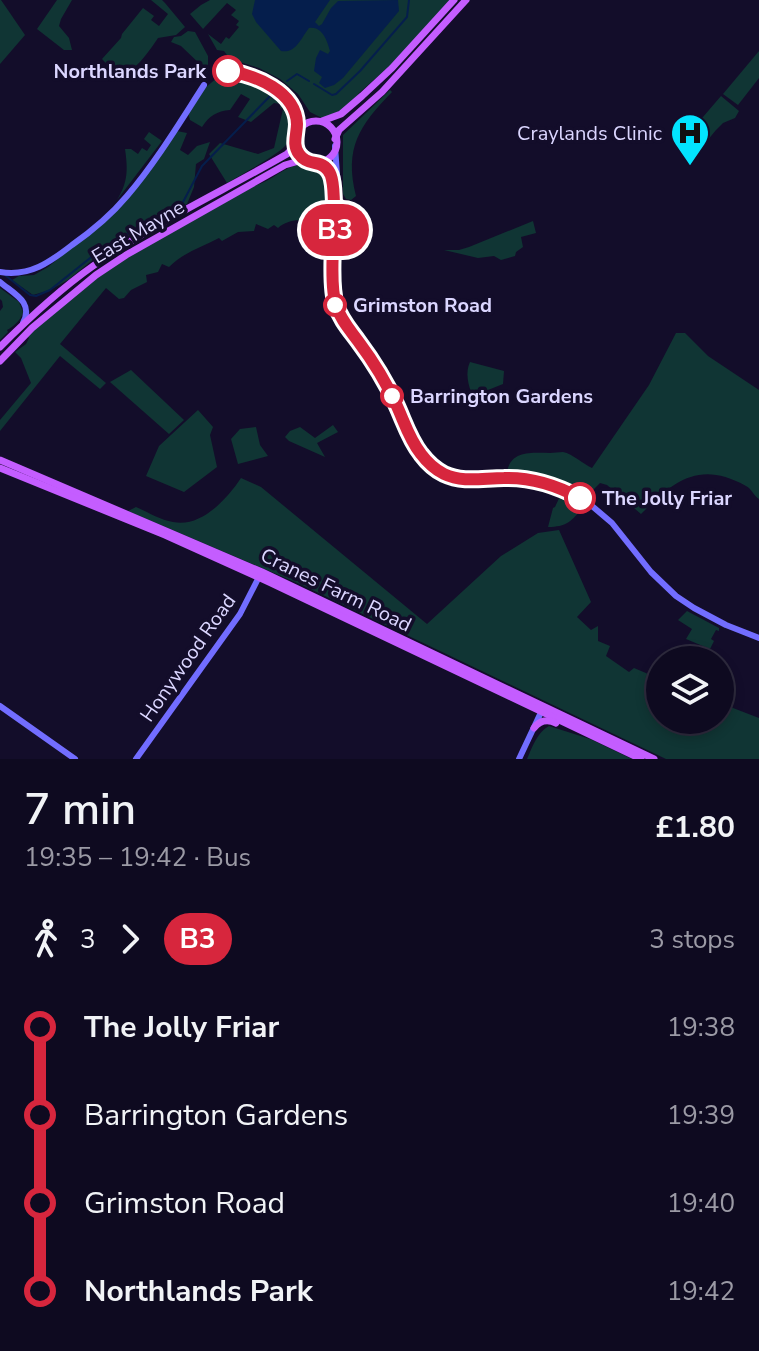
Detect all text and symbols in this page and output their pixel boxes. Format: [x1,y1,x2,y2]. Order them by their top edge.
marker: Northlands Park [213,56,243,86]
place label: Northlands Park [53,58,207,85]
hospital icon: Craylands Clinic [669,112,711,167]
place label: Craylands Clinic [517,120,662,147]
street label: East Mayne [87,194,189,270]
line badge: B3 [299,204,371,256]
text: B3 [317,211,353,249]
place label: Grimston Road [353,292,492,319]
marker: Grimston Road [324,294,346,316]
place label: Barrington Gardens [410,383,593,410]
marker: Barrington Gardens [381,385,403,407]
marker: The Jolly Friar [565,483,595,513]
place label: The Jolly Friar [602,485,732,512]
street label: Cranes Farm Road [256,542,416,638]
street label: Honywood Road [134,589,242,727]
map controls [646,646,734,734]
button: layers [646,646,734,734]
text: 7 min [24,780,136,840]
text: £1.80 [656,807,735,848]
text: 19:35 – 19:42 · Bus [24,840,251,875]
icon: walk [24,917,68,961]
icon: forward [108,917,152,961]
text: B3 [180,920,216,958]
text: 3 [80,922,96,957]
text: 3 stops [649,922,735,957]
text: The Jolly Friar [84,1007,279,1048]
text: 19:38 [667,1010,735,1045]
text: Barrington Gardens [84,1095,348,1136]
text: 19:39 [667,1098,735,1133]
text: Grimston Road [84,1183,285,1224]
text: 19:40 [667,1186,735,1221]
text: Northlands Park [84,1271,313,1312]
text: 19:42 [667,1274,735,1309]

